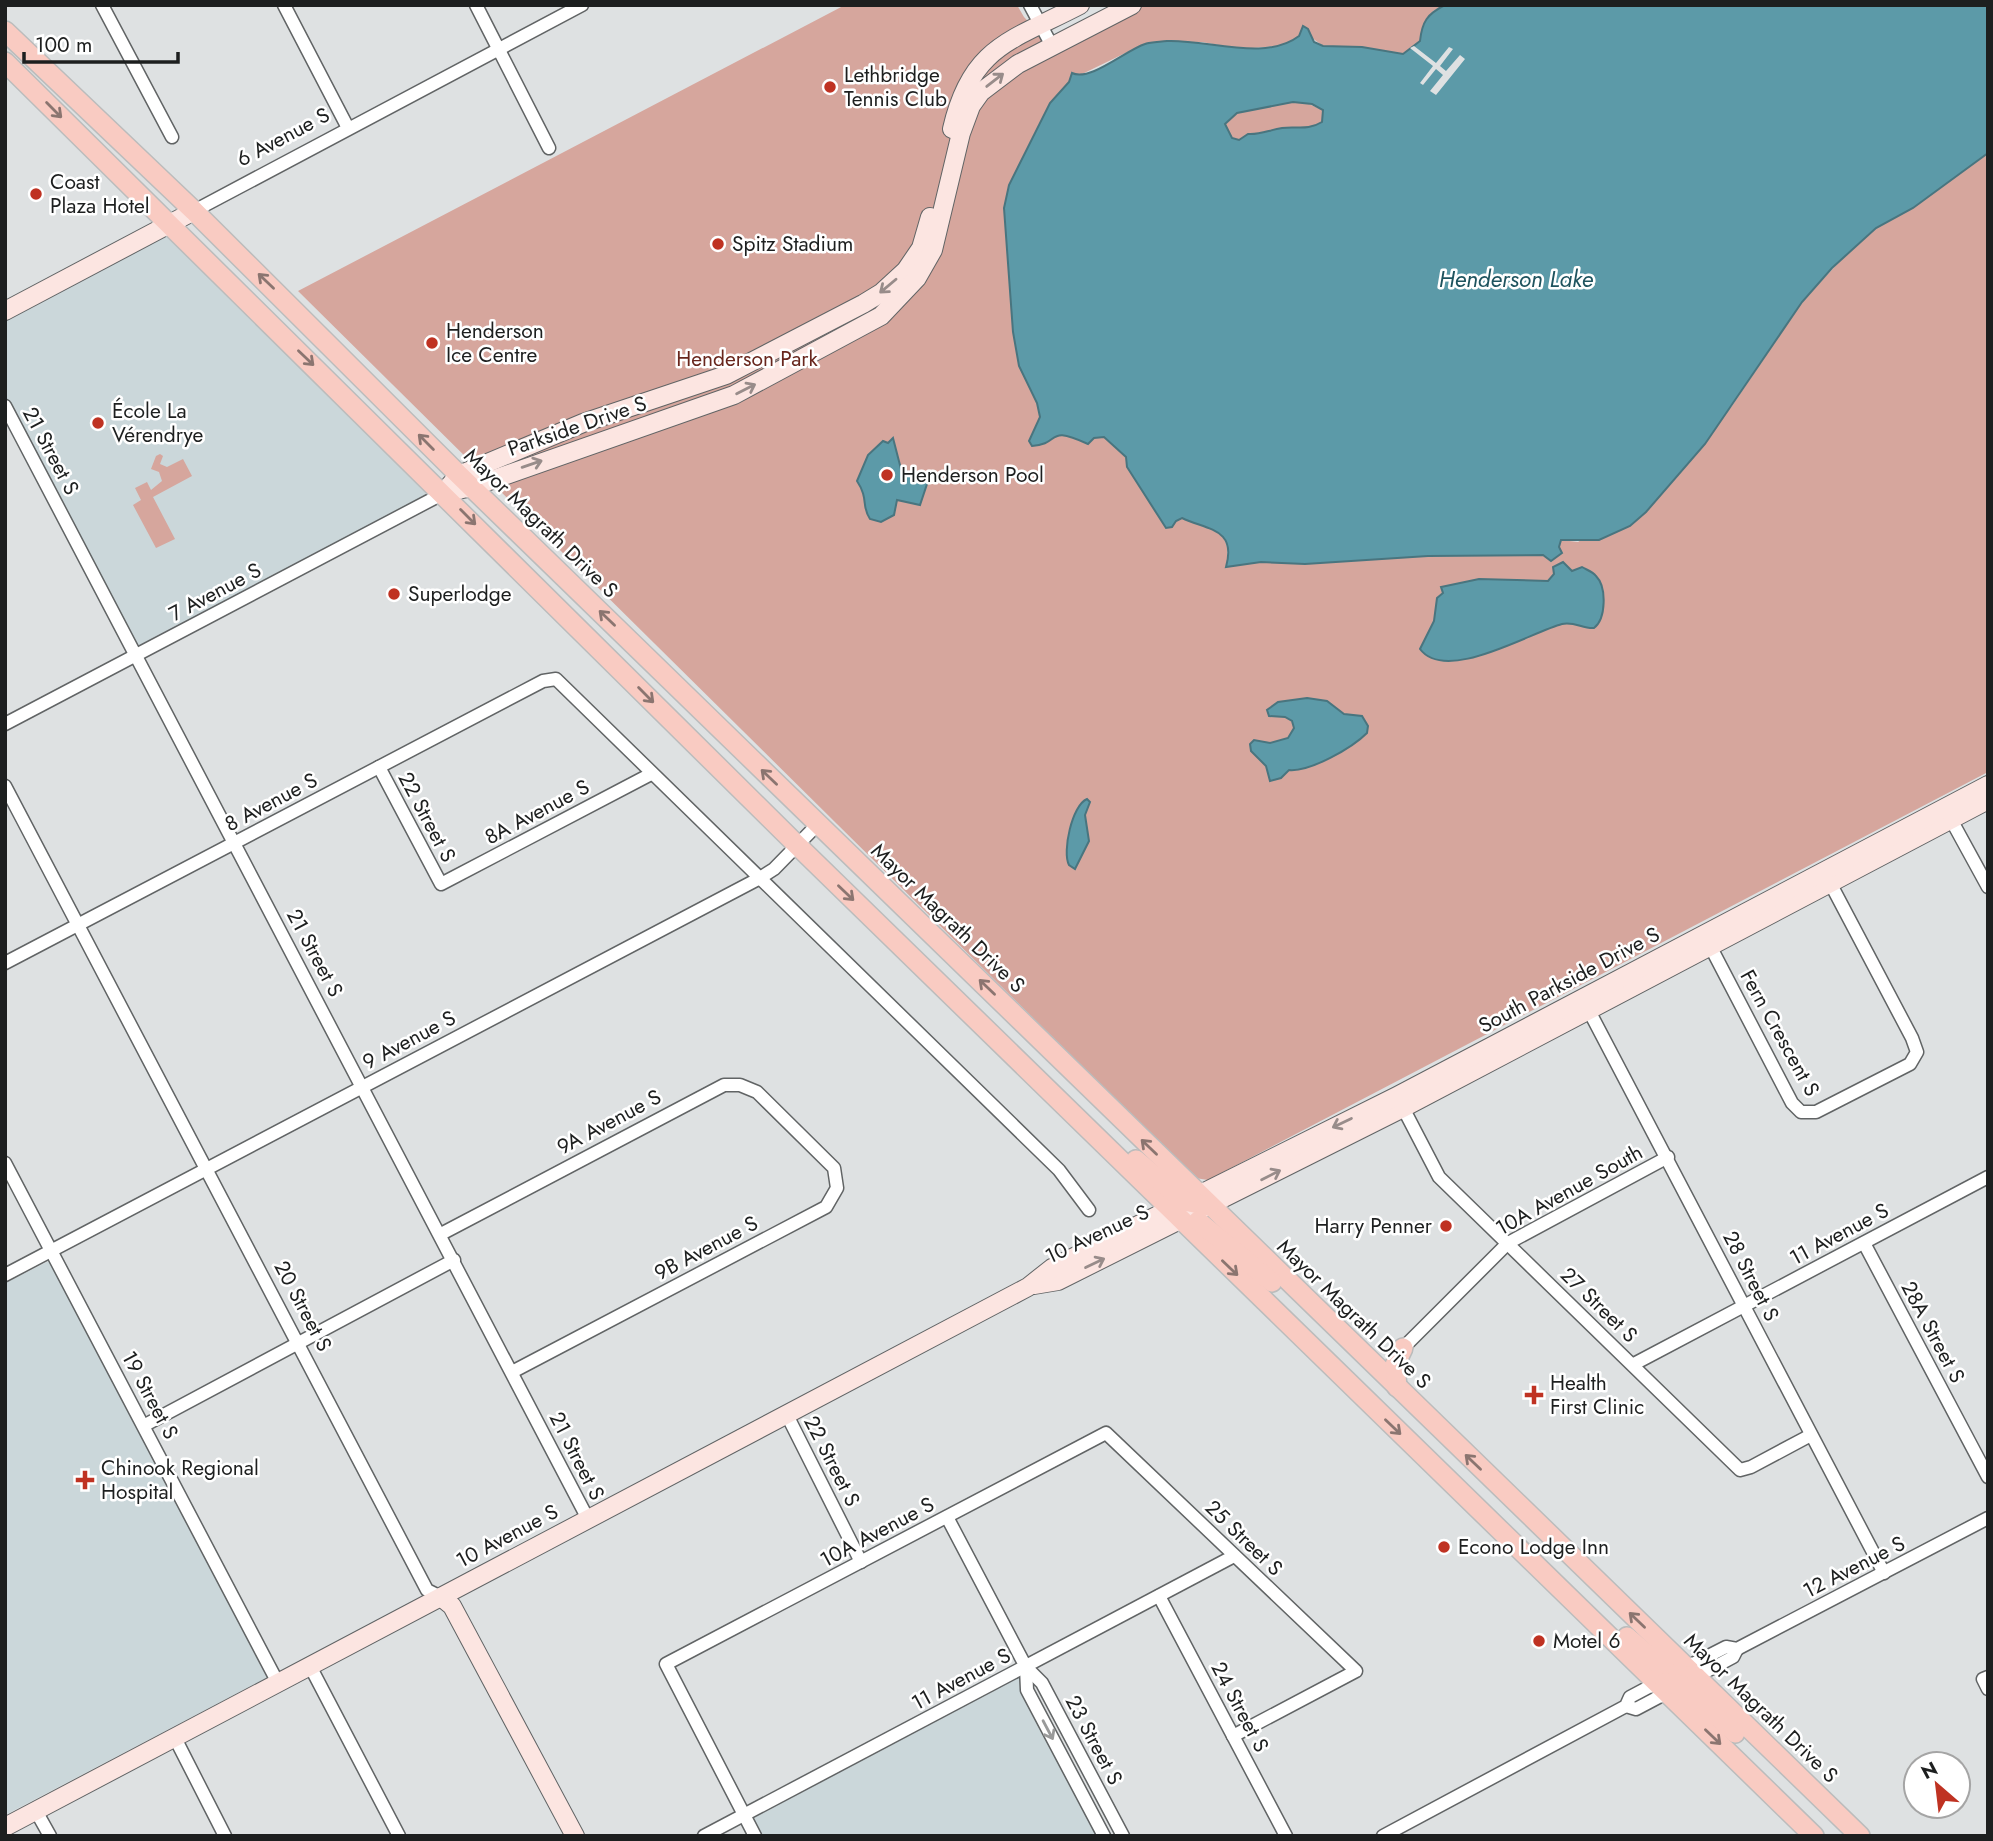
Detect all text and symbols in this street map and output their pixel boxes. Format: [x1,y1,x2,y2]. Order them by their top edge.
scale bar [24,21,178,65]
text: 100 m [35,30,92,60]
place label: Lethbridge Tennis Club [844,60,947,114]
one-way arrow [986,72,1004,87]
marker: Lethbridge Tennis Club [822,79,838,95]
street label: 6 Avenue S [231,100,335,174]
one-way arrow [45,101,62,118]
place label: Coast Plaza Hotel [50,167,150,221]
marker: Coast Plaza Hotel [28,186,44,202]
place label: Spitz Stadium [732,229,853,259]
marker: Spitz Stadium [710,236,726,252]
water label: Henderson Lake [1439,262,1594,296]
one-way arrow [257,272,274,289]
one-way arrow [879,278,897,294]
place label: Henderson Ice Centre [446,316,544,370]
marker: Henderson Ice Centre [424,335,440,351]
park label: Henderson Park [676,344,819,374]
one-way arrow [297,349,314,366]
one-way arrow [735,381,756,395]
street label: Parkside Drive S [504,388,650,464]
place label: École La Vérendrye [112,396,203,450]
street label: 21 Street S [15,402,87,500]
marker: École La Vérendrye [90,415,106,431]
one-way arrow [418,434,435,451]
street label: Mayor Magrath Drive S [457,441,625,605]
one-way arrow [520,457,542,469]
place label: Henderson Pool [901,460,1044,490]
marker: Henderson Pool [879,467,895,483]
one-way arrow [459,509,476,526]
street label: 7 Avenue S [164,555,266,629]
place label: Superlodge [408,579,512,609]
marker: Superlodge [386,586,402,602]
one-way arrow [598,609,615,626]
one-way arrow [638,686,655,703]
street label: 8 Avenue S [219,765,323,839]
street label: 22 Street S [391,767,463,867]
one-way arrow [761,768,778,785]
street label: 8A Avenue S [479,772,595,852]
street label: Mayor Magrath Drive S [864,836,1032,1000]
one-way arrow [837,884,854,901]
street label: 21 Street S [279,904,351,1002]
street label: South Parkside Drive S [1473,920,1665,1040]
street label: Fern Crescent S [1733,964,1827,1102]
one-way arrow [978,979,995,996]
street label: 9 Avenue S [357,1003,461,1077]
street label: 9A Avenue S [552,1082,666,1162]
one-way arrow [1332,1117,1352,1131]
street label: 10A Avenue South [1490,1137,1648,1243]
one-way arrow [1141,1138,1158,1155]
one-way arrow [1260,1168,1281,1182]
street label: 11 Avenue S [1784,1195,1894,1273]
street label: 10 Avenue S [1040,1197,1154,1271]
street label: 9B Avenue S [649,1208,763,1288]
place label: Harry Penner [1315,1211,1433,1241]
marker: Harry Penner [1438,1218,1454,1234]
street label: 28 Street S [1715,1226,1787,1326]
street label: Mayor Magrath Drive S [1270,1232,1438,1396]
street label: 20 Street S [267,1255,339,1357]
one-way arrow [1084,1255,1105,1269]
one-way arrow [1221,1260,1238,1277]
street label: 27 Street S [1554,1260,1644,1350]
street label: 28A Street S [1894,1276,1972,1388]
street label: 19 Street S [114,1346,186,1444]
place label: Health First Clinic [1550,1368,1644,1422]
marker: Health First Clinic [1524,1385,1544,1405]
street label: 21 Street S [542,1407,612,1505]
street label: 22 Street S [796,1410,868,1512]
one-way arrow [1385,1418,1402,1435]
place label: Chinook Regional Hospital [101,1453,259,1507]
one-way arrow [1465,1453,1482,1470]
marker: Chinook Regional Hospital [75,1470,95,1490]
street label: 10A Avenue S [815,1489,939,1575]
street label: 25 Street S [1198,1493,1290,1583]
street label: 10 Avenue S [451,1497,563,1575]
street label: 12 Avenue S [1798,1528,1910,1606]
place label: Econo Lodge Inn [1458,1532,1609,1562]
marker: Econo Lodge Inn [1436,1539,1452,1555]
one-way arrow [1629,1611,1646,1628]
place label: Motel 6 [1553,1626,1621,1656]
street label: Mayor Magrath Drive S [1677,1626,1845,1790]
marker: Motel 6 [1531,1633,1547,1649]
street label: 11 Avenue S [906,1640,1016,1718]
street label: 24 Street S [1204,1657,1276,1757]
street label: 23 Street S [1058,1690,1130,1790]
one-way arrow [1041,1719,1055,1739]
one-way arrow [1705,1729,1722,1746]
north arrow [1902,1750,1972,1820]
text: N [1916,1755,1942,1786]

